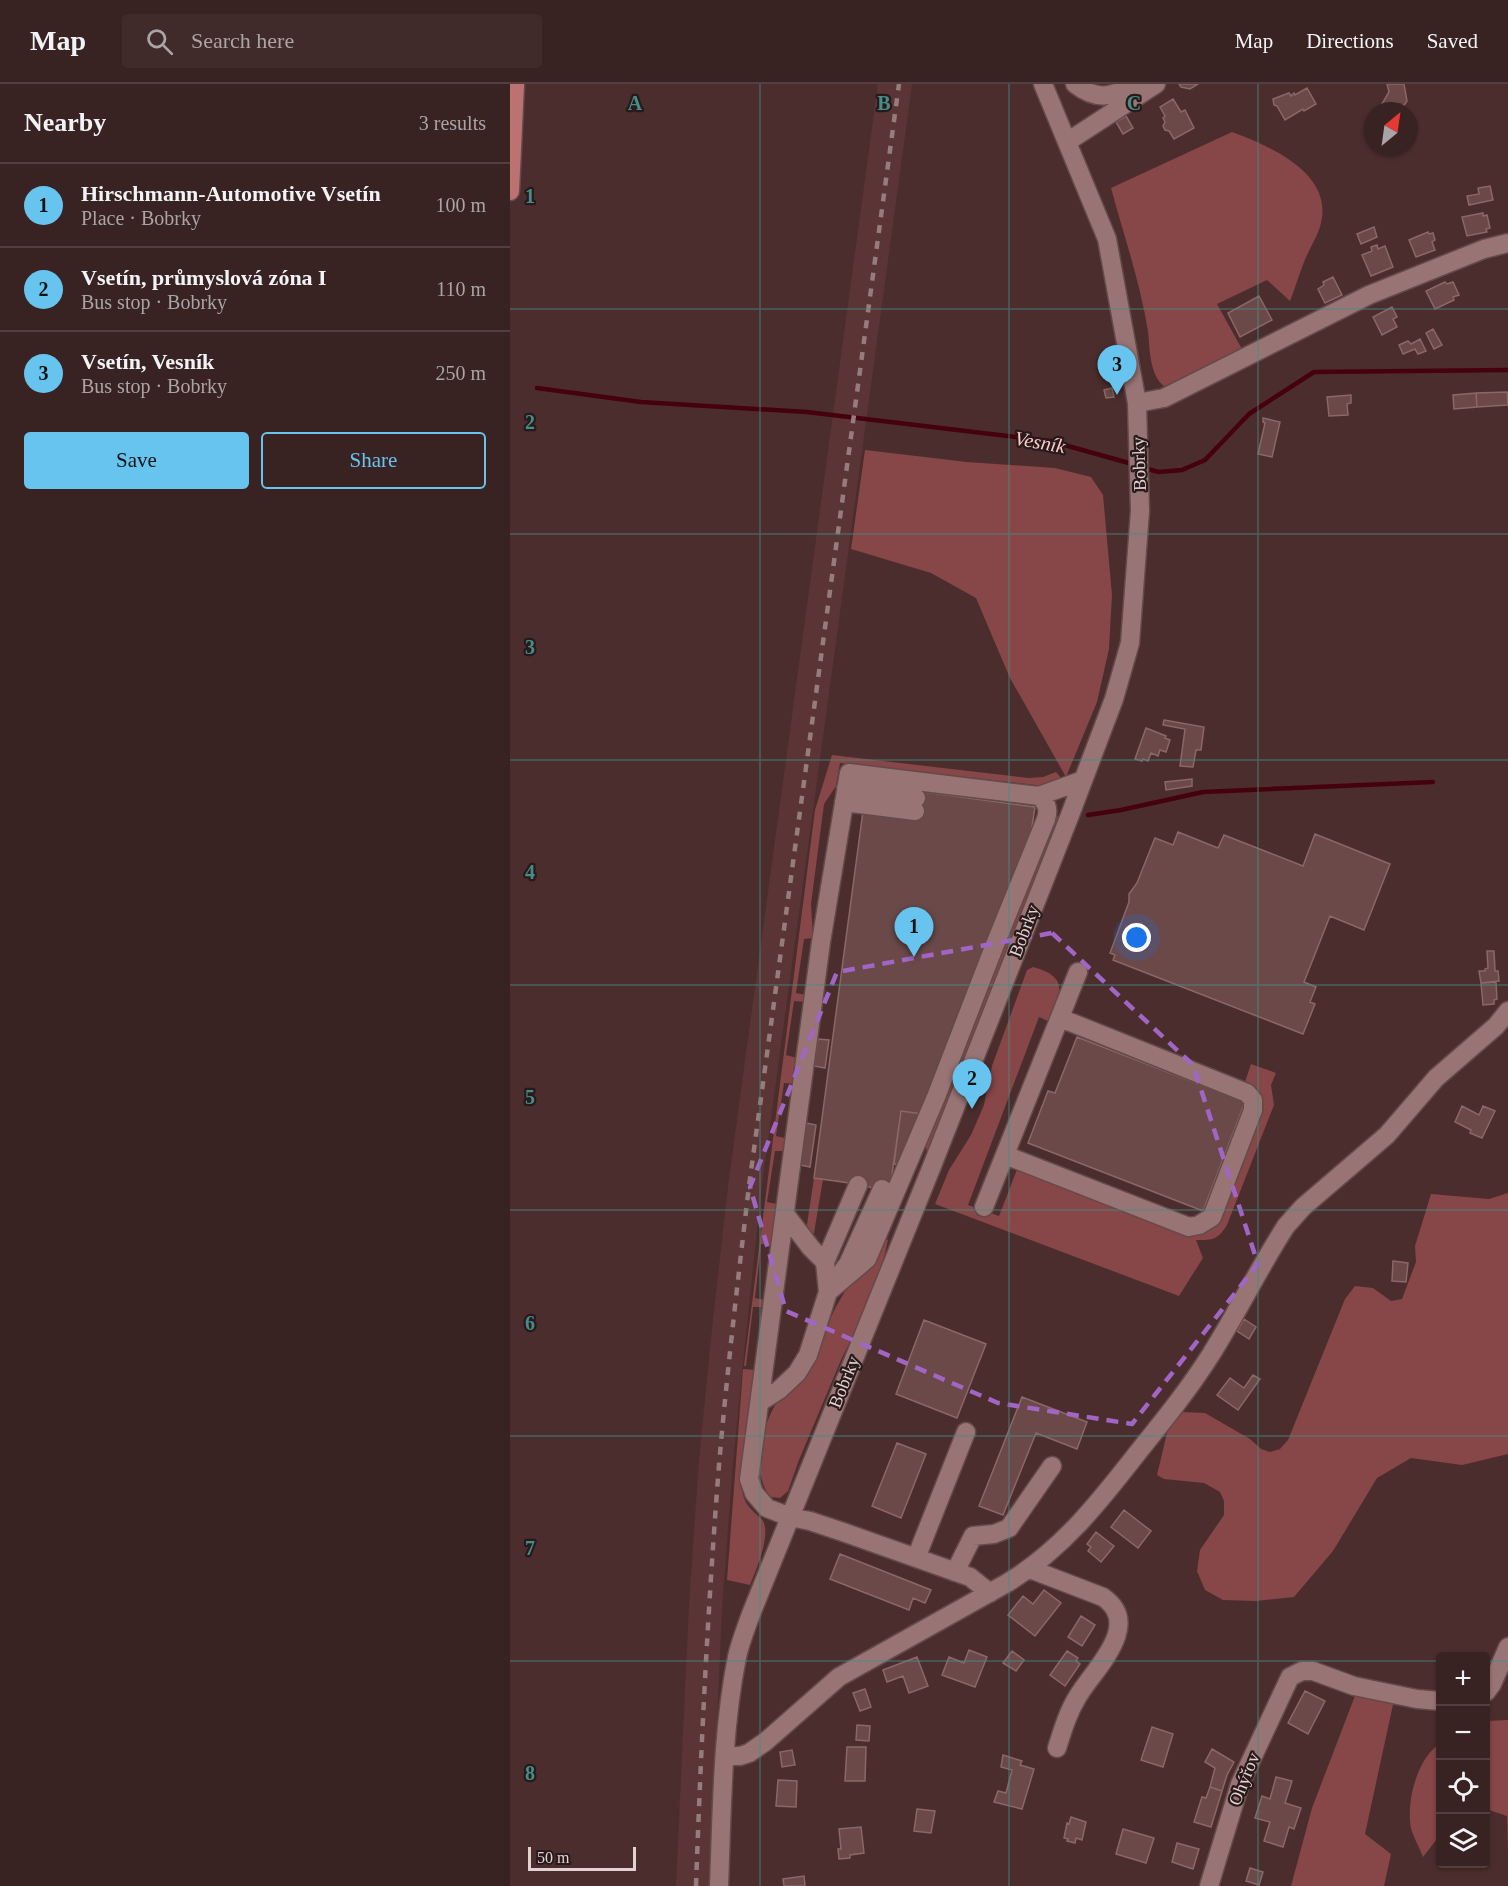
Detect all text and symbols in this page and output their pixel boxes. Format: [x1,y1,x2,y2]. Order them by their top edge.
search box [122,14,542,68]
text: Map [30,25,86,56]
icon: search [143,25,176,58]
text: Search here [191,28,294,53]
text: Map [1235,29,1273,53]
text: Directions [1306,29,1394,53]
text: Saved [1427,29,1478,53]
text: A [628,92,643,114]
text: B [877,92,891,114]
text: C [1127,92,1141,114]
north arrow [1364,102,1418,156]
text: Nearby [24,108,106,137]
text: 3 results [419,112,486,134]
text: Hirschmann-Automotive Vsetín [81,181,381,206]
text: 1 [525,185,535,207]
text: 1 [39,194,49,216]
text: 100 m [435,194,486,216]
text: Place · Bobrky [81,207,201,229]
text: Vsetín, průmyslová zóna I [81,265,327,290]
text: 2 [39,278,49,300]
text: 110 m [436,278,486,300]
text: Bus stop · Bobrky [81,291,227,313]
pin: 3 [1098,346,1136,395]
text: Vsetín, Vesník [81,349,214,374]
text: 3 [39,362,49,384]
text: 250 m [435,362,486,384]
text: Bus stop · Bobrky [81,375,227,397]
text: 2 [525,411,535,433]
water label: Vesník [1013,427,1068,457]
button: Save [24,432,249,489]
button: Share [261,432,486,489]
street label: Bobrky [1128,437,1150,491]
text: 3 [525,636,535,658]
text: 4 [525,861,535,883]
street label: Bobrky [1005,902,1043,960]
pin: 1 [894,908,934,957]
your location [1122,923,1151,952]
pin: 2 [952,1060,992,1109]
text: 5 [525,1086,535,1108]
text: 6 [525,1312,535,1334]
street label: Bobrky [825,1353,863,1411]
text: 7 [525,1537,535,1559]
map controls [1436,1652,1490,1868]
button: + [1436,1652,1490,1706]
button: − [1436,1706,1490,1760]
street label: Ohýřov [1224,1750,1264,1808]
button: locate [1436,1760,1490,1814]
text: 8 [525,1762,535,1784]
button: layers [1436,1814,1490,1868]
scale bar [528,1844,636,1872]
text: 50 m [537,1849,569,1866]

